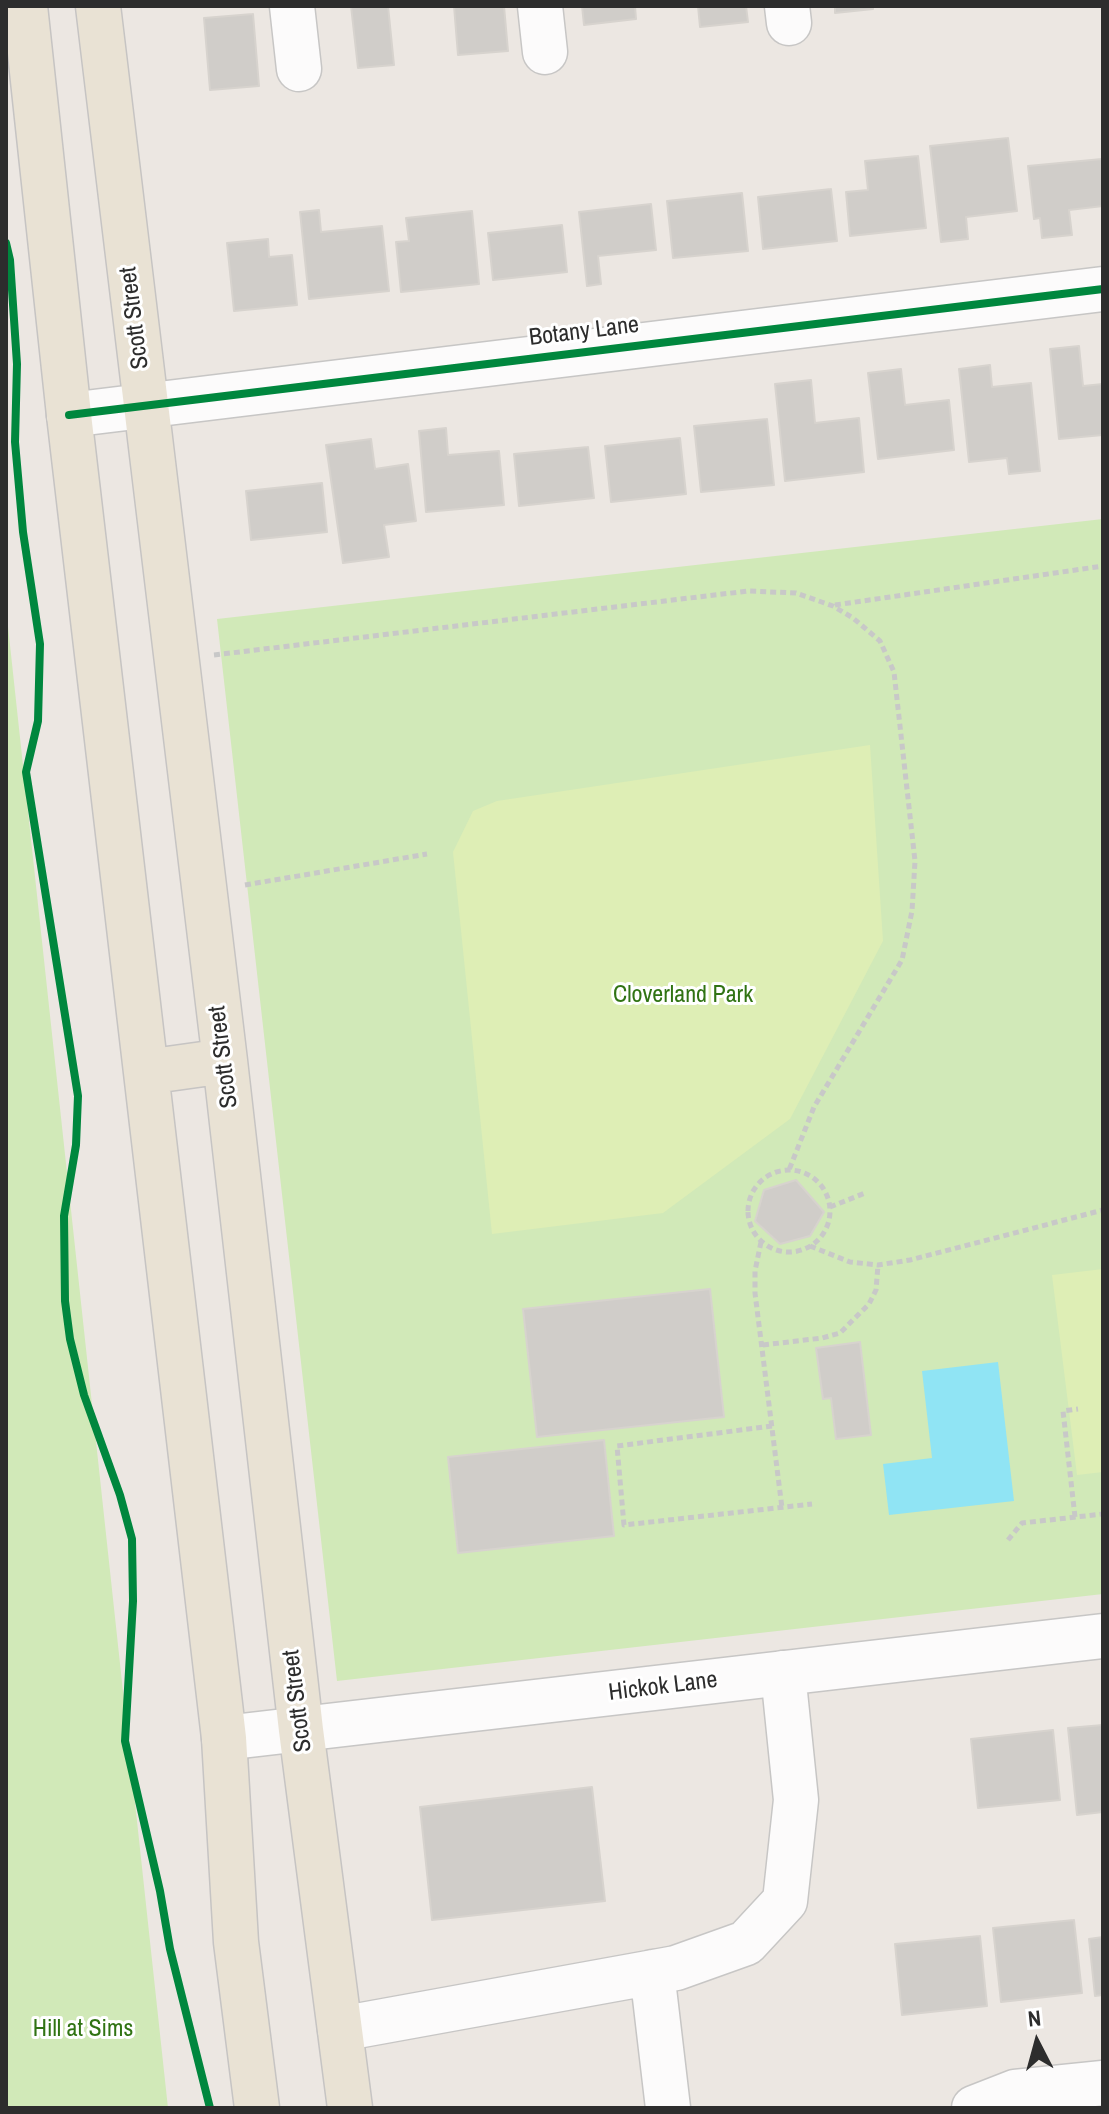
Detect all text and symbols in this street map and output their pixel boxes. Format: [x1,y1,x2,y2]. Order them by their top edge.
street label: Scott Street [114,265,156,371]
street label: Botany Lane [527,311,641,353]
park label: Cloverland Park [613,982,753,1010]
street label: Scott Street [203,1004,245,1110]
street label: Scott Street [277,1648,319,1754]
street label: Hickok Lane [607,1666,719,1708]
north arrow [997,2002,1077,2082]
text: N [1026,2003,1043,2034]
park label: Hill at Sims [33,2016,133,2044]

